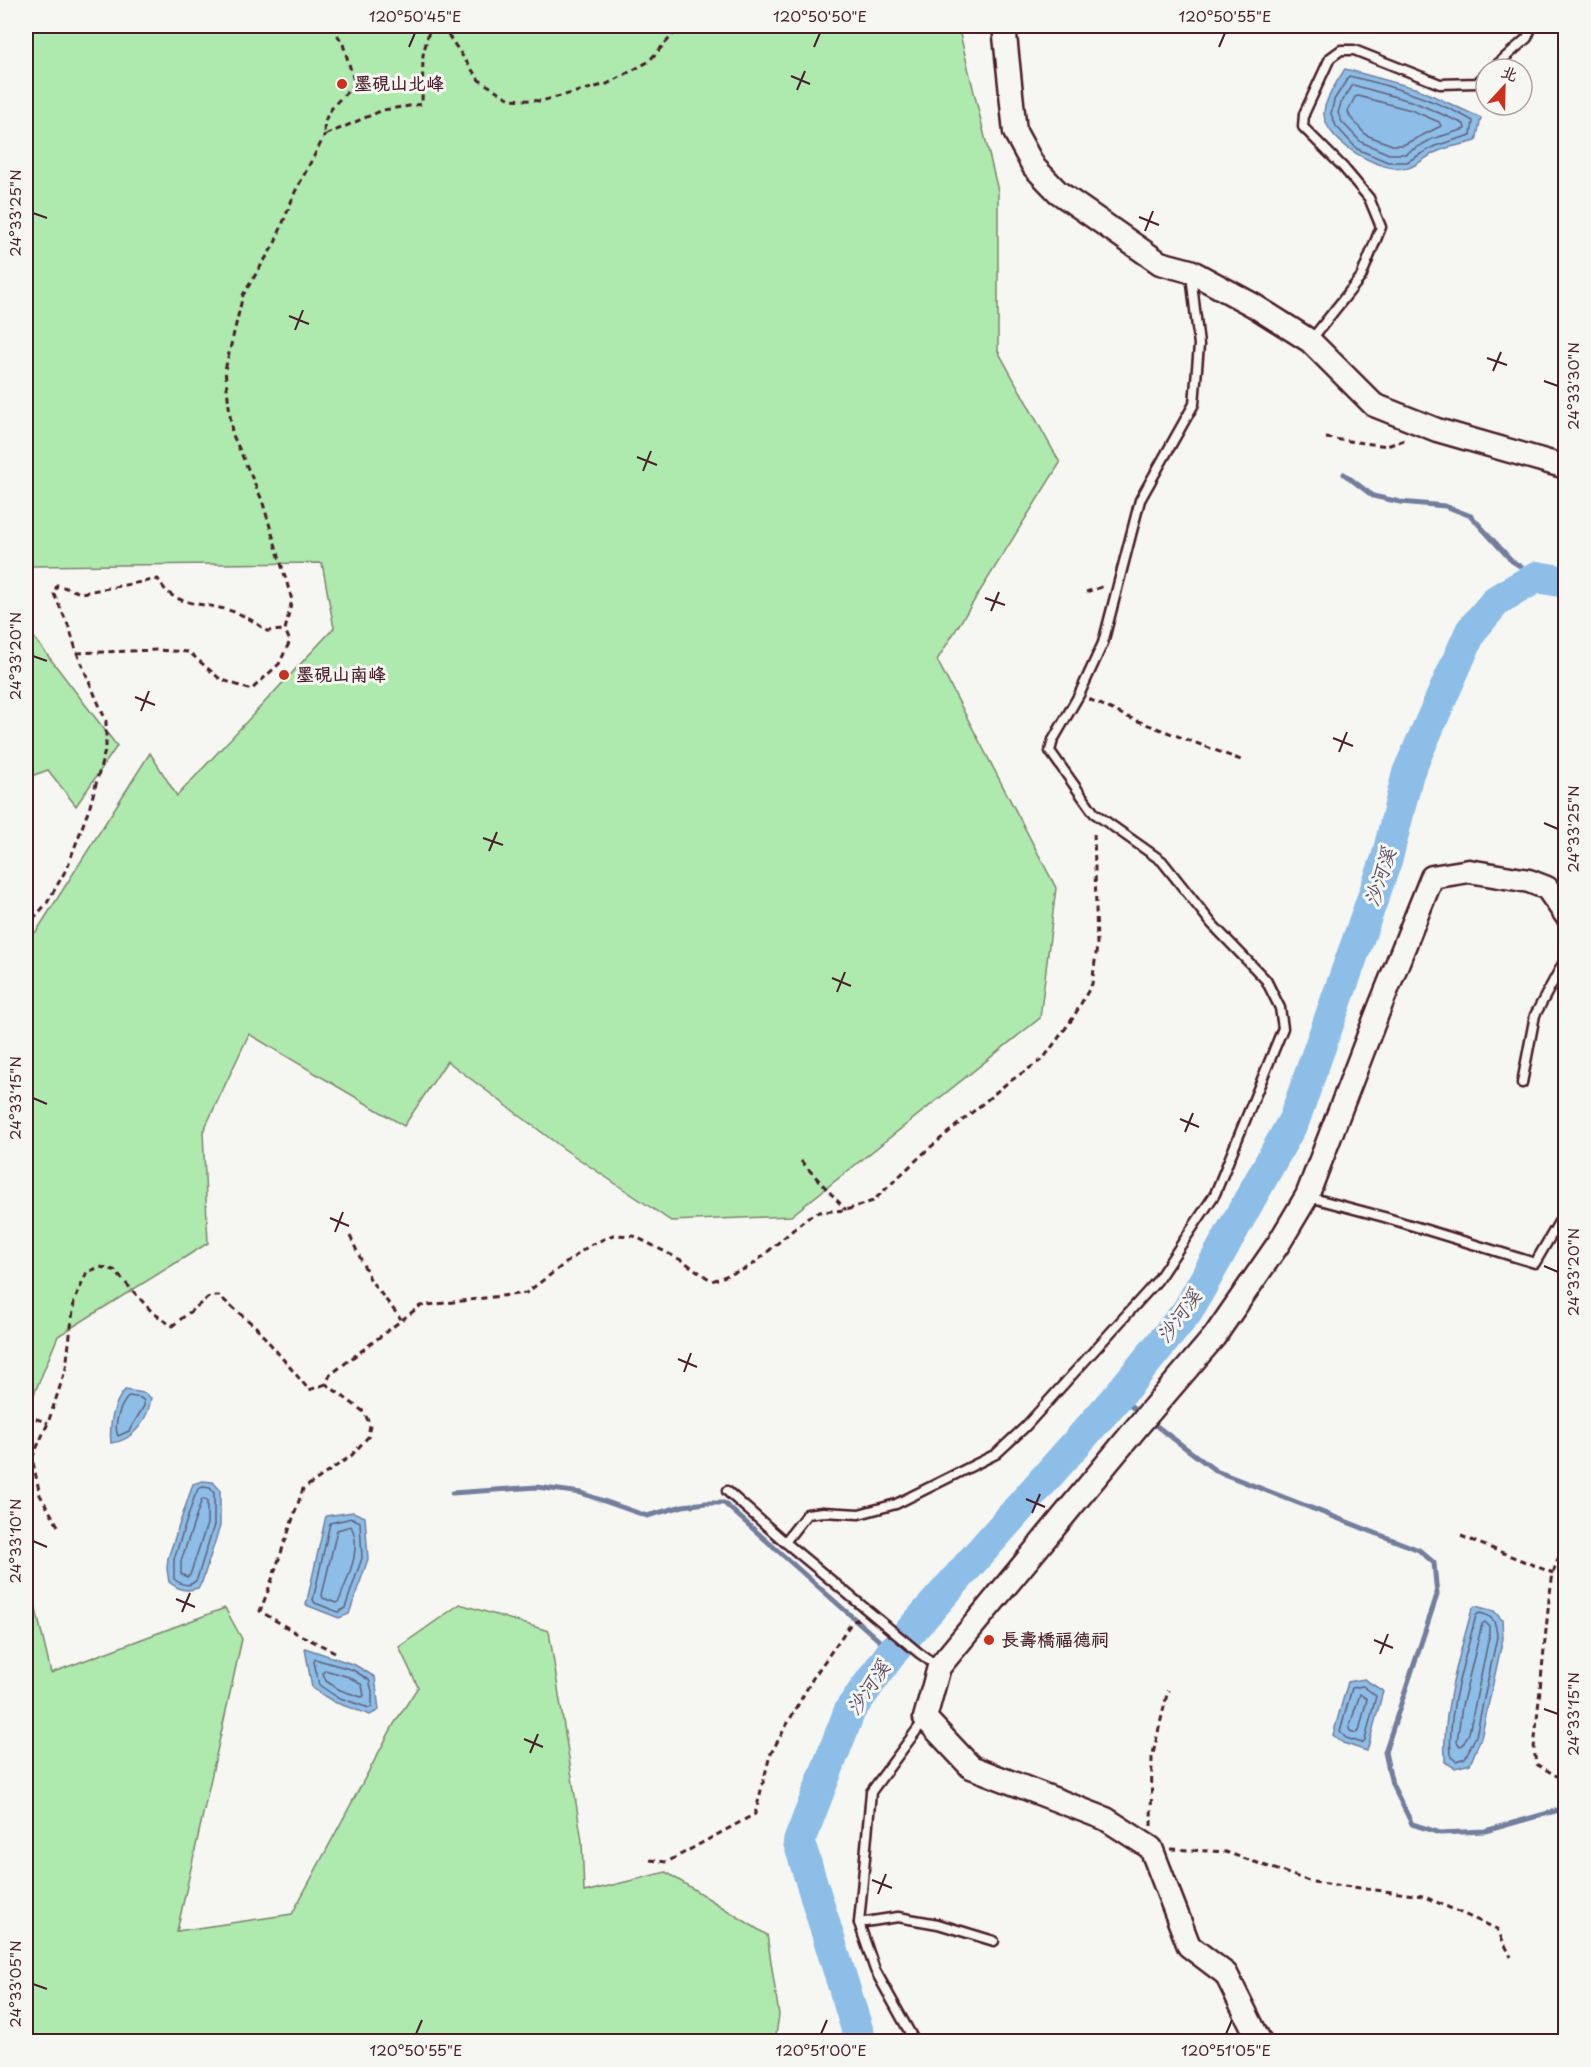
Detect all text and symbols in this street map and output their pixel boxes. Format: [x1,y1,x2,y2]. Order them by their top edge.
text: 120°50'45"E [369,4,461,27]
text: 120°50'50"E [773,4,867,27]
text: 120°50'55"E [1179,4,1271,27]
north arrow [1474,57,1534,117]
text: 北 [1498,58,1522,86]
place label: 墨硯山北峰 [354,69,444,96]
marker: 墨硯山北峰 [335,77,349,91]
text: 24°33'25"N [3,169,26,257]
text: 24°33'30"N [1561,342,1584,430]
text: 24°33'20"N [3,612,26,700]
place label: 墨硯山南峰 [296,660,386,687]
marker: 墨硯山南峰 [277,668,291,682]
text: 24°33'25"N [1561,785,1584,873]
water label: 沙河溪 [1356,843,1403,910]
text: 24°33'15"N [3,1056,26,1140]
text: 24°33'20"N [1561,1228,1584,1316]
water label: 沙河溪 [1148,1282,1209,1348]
text: 24°33'10"N [3,1499,26,1583]
place label: 長壽橋福德祠 [1001,1625,1109,1652]
marker: 長壽橋福德祠 [982,1633,996,1647]
water label: 沙河溪 [838,1653,897,1721]
text: 24°33'15"N [1561,1672,1584,1756]
text: 24°33'05"N [3,1940,26,2028]
text: 120°50'55"E [370,2038,462,2061]
text: 120°51'00"E [775,2038,867,2061]
text: 120°51'05"E [1181,2038,1271,2061]

